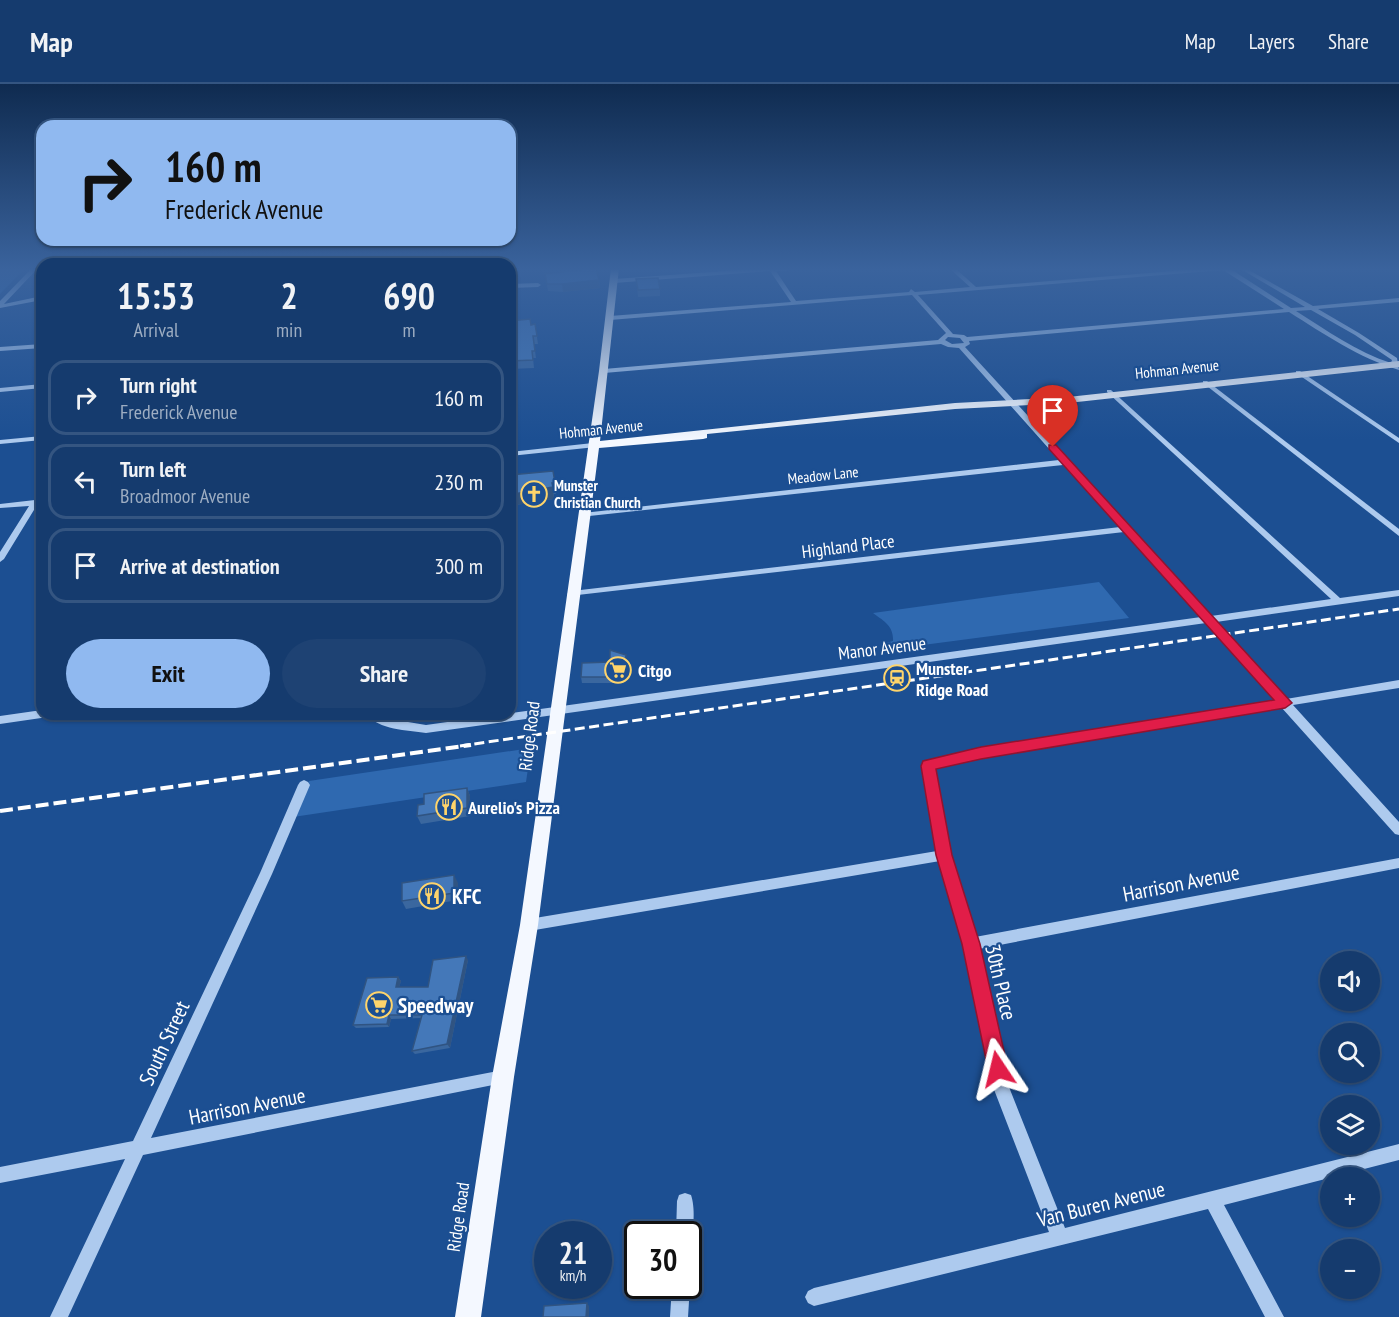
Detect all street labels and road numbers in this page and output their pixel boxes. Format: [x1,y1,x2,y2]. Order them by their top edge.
street label: Hohman Avenue [1134,355,1220,383]
street label: Hohman Avenue [558,415,644,443]
street label: Meadow Lane [787,462,859,488]
street label: Highland Place [800,529,896,563]
street label: Manor Avenue [837,631,927,665]
street label: Ridge Road [513,700,545,772]
street label: Harrison Avenue [1120,858,1242,908]
street label: 30th Place [979,941,1023,1023]
street label: South Street [133,996,195,1090]
street label: Harrison Avenue [186,1081,308,1131]
street label: Van Buren Avenue [1033,1175,1168,1233]
street label: Ridge Road [442,1181,474,1253]

